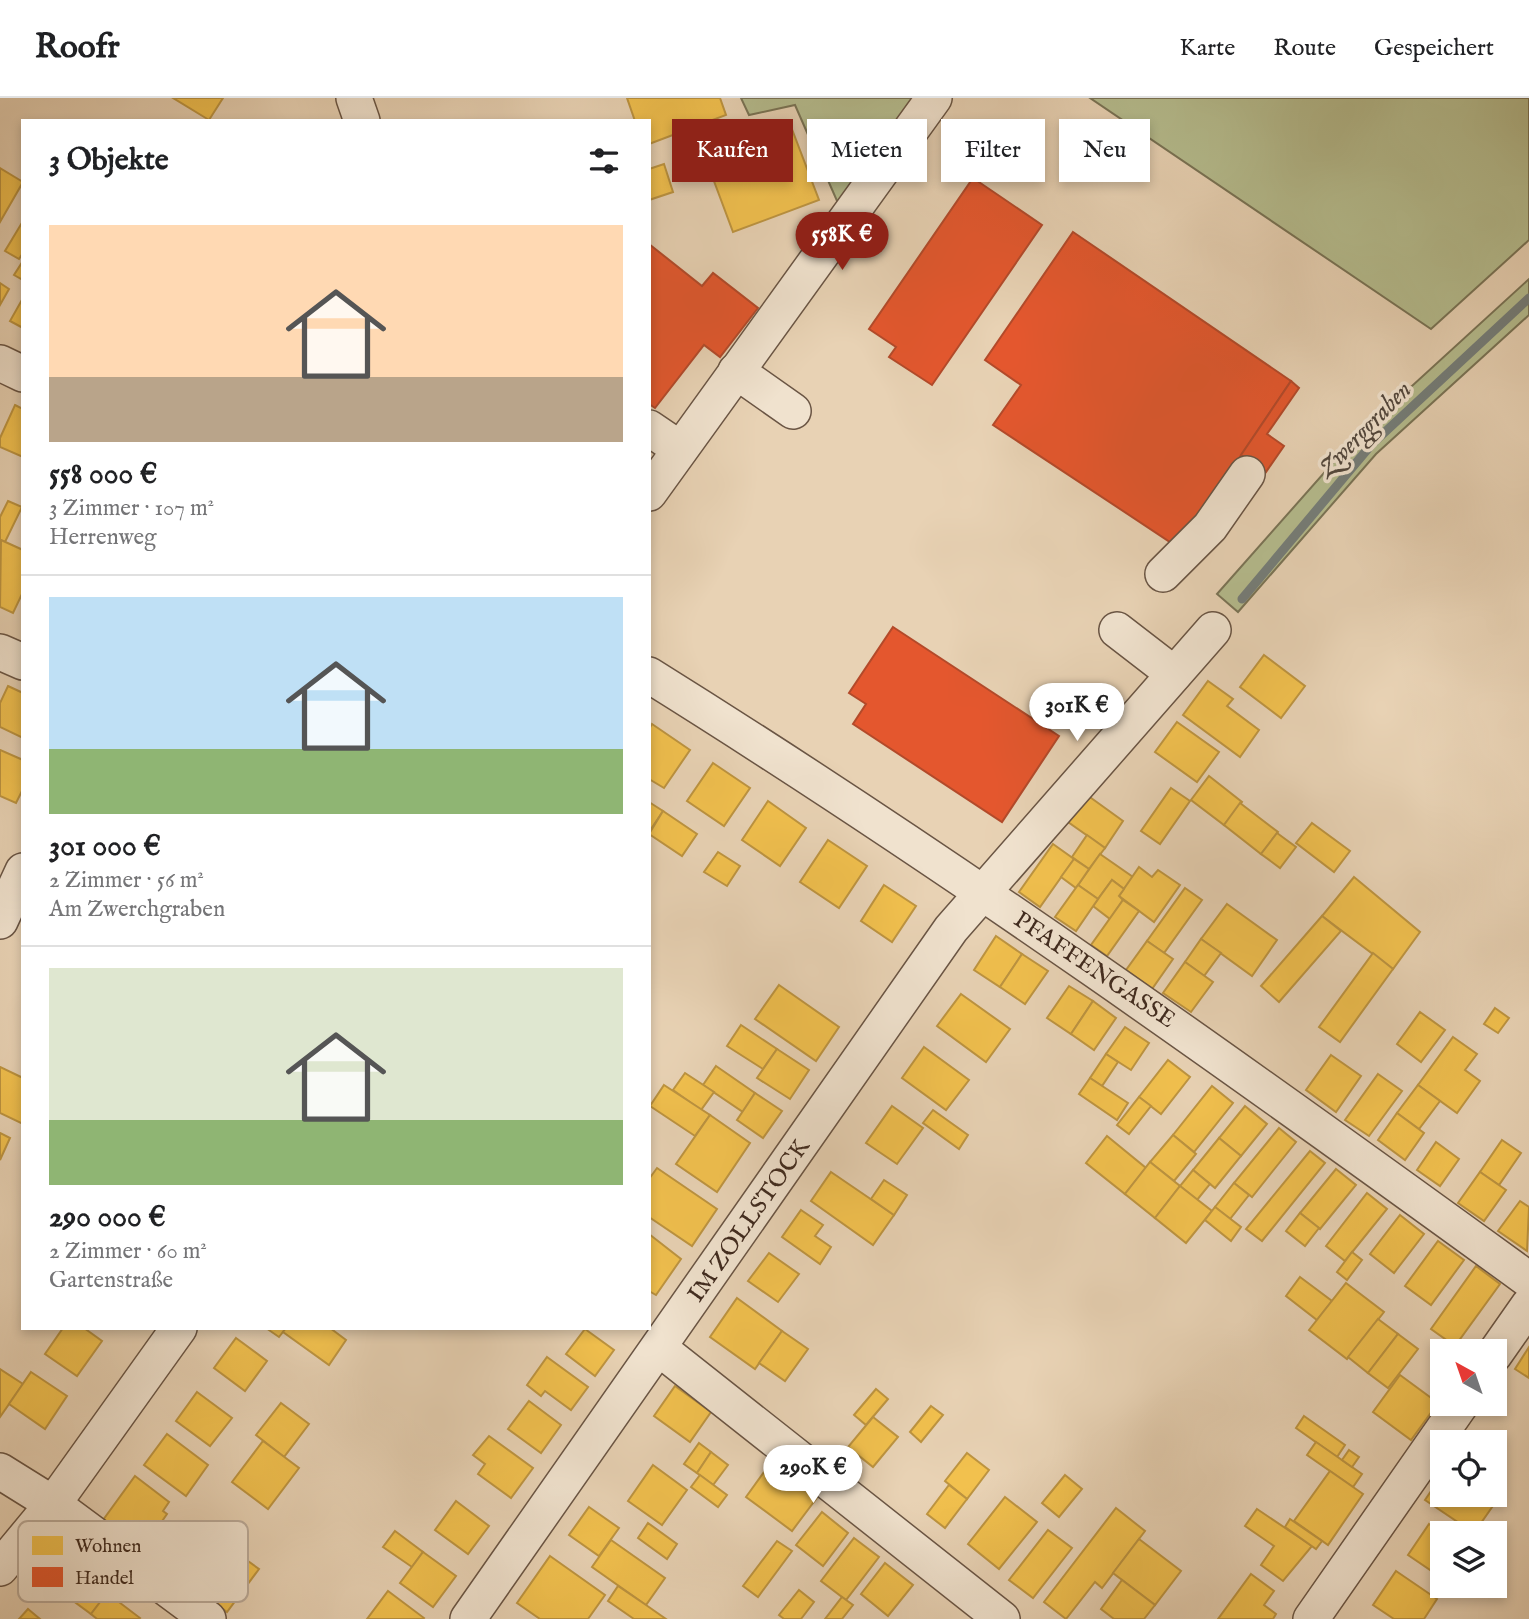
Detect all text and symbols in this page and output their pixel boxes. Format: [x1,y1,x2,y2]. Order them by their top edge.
text: Roofr [35,27,120,69]
text: Karte [1180,33,1235,64]
text: Route [1273,33,1336,64]
text: Gespeichert [1374,33,1494,64]
chip: Kaufen [672,119,793,182]
chip: Mieten [807,119,927,182]
chip: Filter [941,119,1045,182]
chip: Neu [1059,119,1150,182]
text: 3 Objekte [49,142,169,180]
icon: filters [585,142,623,180]
pin: 558K € [785,212,899,272]
text: 558K € [812,220,872,249]
icon: home [273,271,399,397]
water label: Zwerggraben [1309,374,1420,487]
text: 558 000 € [49,456,157,494]
text: 3 Zimmer · 107 m² [49,494,214,523]
text: Herrenweg [49,523,157,552]
icon: home [273,643,399,769]
pin: 301K € [1020,684,1134,743]
text: 301K € [1045,691,1109,720]
text: 301 000 € [49,828,161,866]
text: 2 Zimmer · 56 m² [49,866,204,895]
text: Am Zwerchgraben [49,895,225,924]
street label: PFAFFENGASSE [1007,905,1181,1036]
icon: home [273,1014,399,1140]
street label: IM ZOLLSTOCK [681,1132,818,1309]
text: 290 000 € [49,1199,166,1237]
text: 2 Zimmer · 60 m² [49,1237,207,1266]
text: Gartenstraße [49,1266,173,1295]
north arrow [1430,1339,1507,1416]
map controls [1430,1339,1507,1598]
button: locate [1430,1430,1507,1507]
pin: 290K € [756,1446,870,1505]
text: 290K € [779,1453,847,1482]
legend [18,1521,248,1602]
button: layers [1430,1521,1507,1598]
text: Wohnen [75,1535,141,1559]
text: Handel [75,1567,135,1591]

